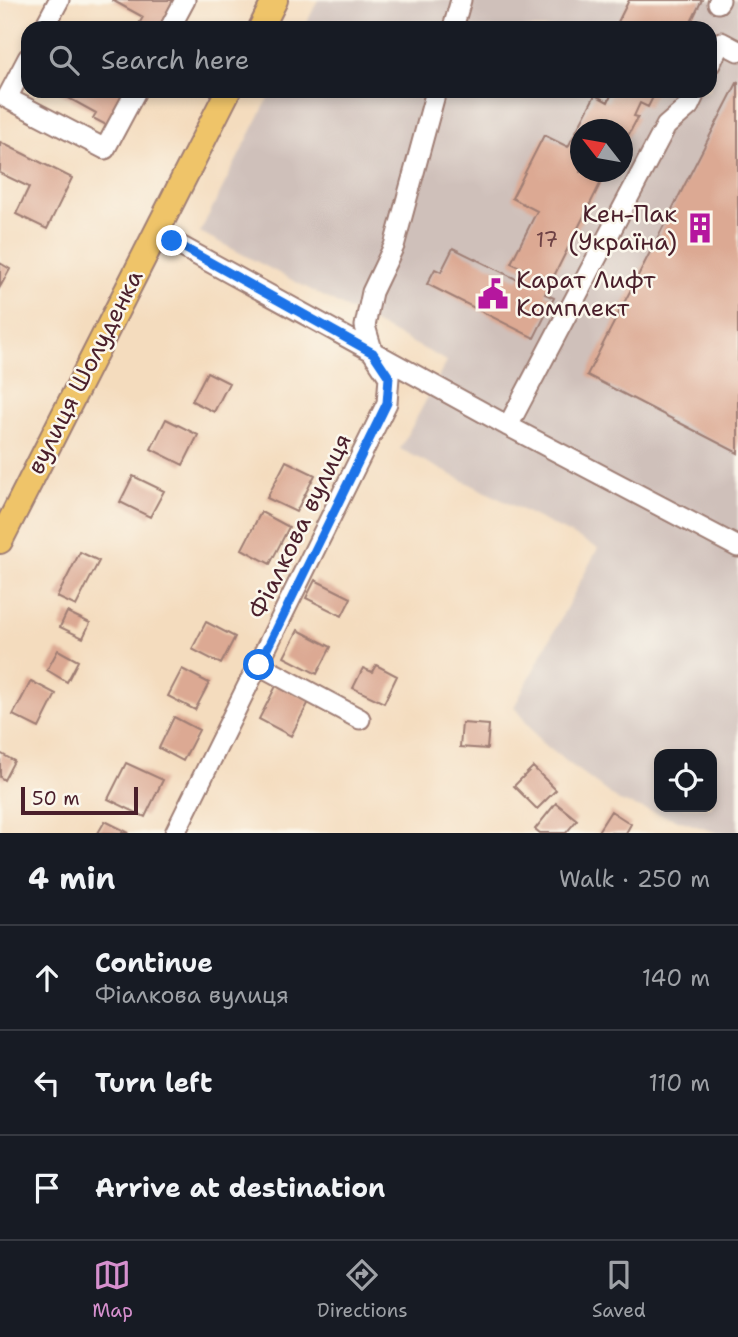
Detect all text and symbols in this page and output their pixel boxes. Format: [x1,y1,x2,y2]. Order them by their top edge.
search box [21,21,717,98]
icon: search [45,41,83,79]
text: Search here [101,42,250,77]
north arrow [570,119,633,182]
place label: Кен-Пак (Україна) [568,198,677,258]
building icon: Кен-Пак (Україна) [683,211,717,245]
route end [156,225,187,256]
house number: 17 [536,226,558,254]
street label: вулиця Шолуденка [20,264,150,480]
place label: Карат Лифт Комплект [516,264,656,324]
public building icon: Карат Лифт Комплект [476,277,510,311]
street label: Фіалкова вулиця [241,428,359,624]
route start [243,649,274,680]
map controls [654,749,717,812]
button: locate [654,749,717,812]
scale bar [21,784,138,816]
text: 50 m [32,786,80,811]
text: 4 min [28,858,115,899]
text: Walk · 250 m [559,864,710,894]
text: Continue [95,945,213,980]
icon: ahead [28,959,66,997]
text: 140 m [642,963,710,993]
text: Фіалкова вулиця [95,980,289,1010]
icon: left [28,1064,66,1102]
text: Turn left [95,1065,212,1100]
text: 110 m [648,1068,710,1098]
icon: arrive [28,1169,66,1207]
text: Arrive at destination [95,1170,385,1205]
tab: Map [92,1256,133,1323]
tab: Directions [317,1256,408,1323]
tab: Saved [592,1256,646,1323]

